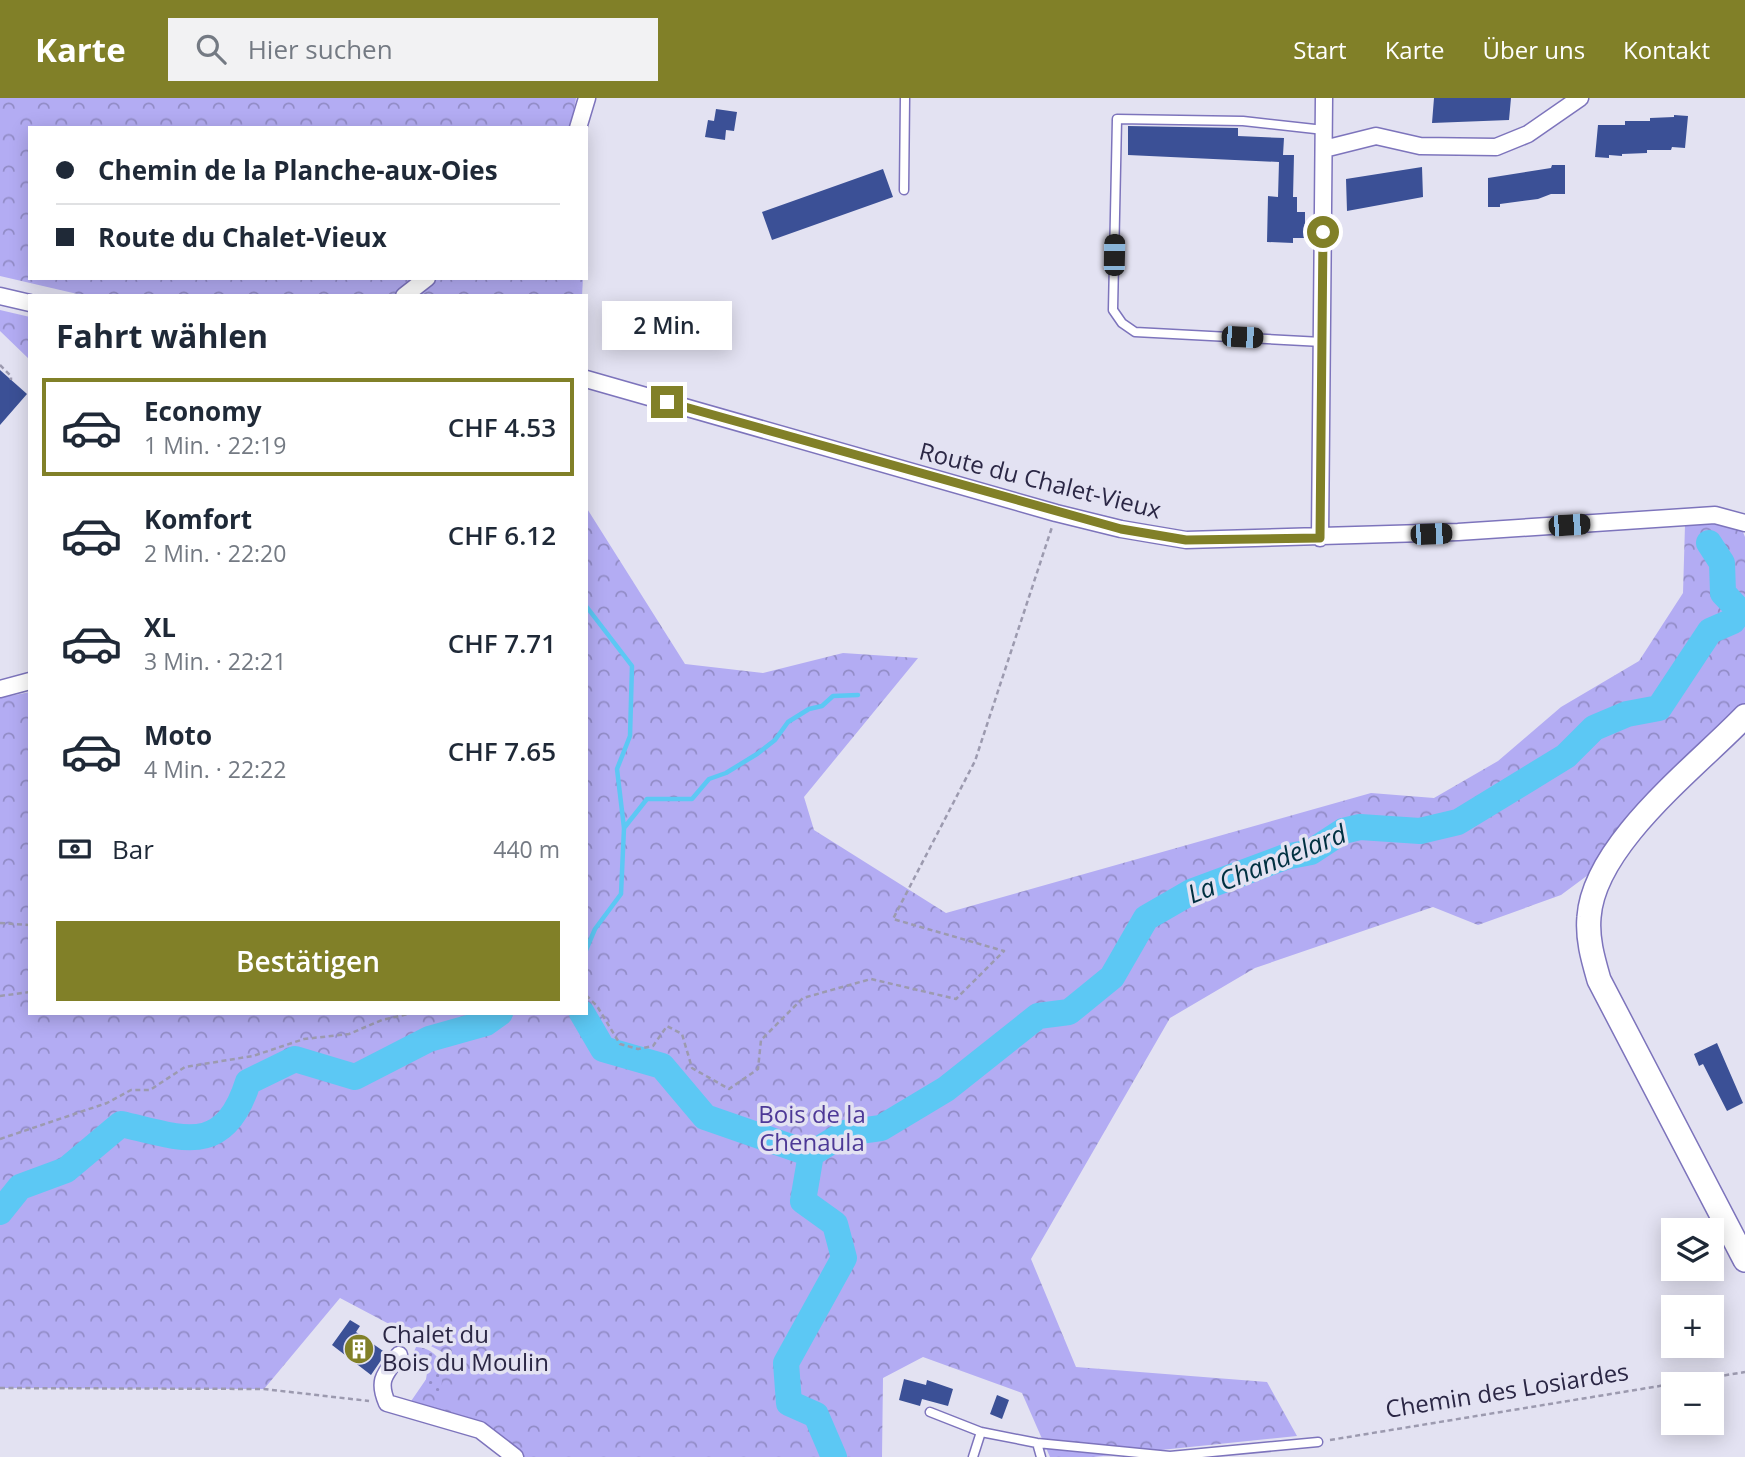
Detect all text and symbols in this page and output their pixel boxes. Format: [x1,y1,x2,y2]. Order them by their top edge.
search box [168,18,658,81]
text: Karte [35,27,126,72]
icon: search [192,30,230,68]
text: Hier suchen [248,31,393,67]
text: Start [1293,33,1347,66]
text: Karte [1385,33,1445,66]
text: Über uns [1483,33,1585,66]
text: Kontakt [1623,33,1710,66]
text: Chemin de la Planche-aux-Oies [98,152,498,188]
route start [1307,216,1339,248]
text: Route du Chalet-Vieux [98,219,387,255]
car [1104,234,1125,276]
callout: 2 Min. [602,300,732,350]
text: 2 Min. [633,309,701,341]
text: Fahrt wählen [56,314,268,357]
car [1221,325,1264,349]
route end [651,386,683,418]
text: Economy [144,393,262,429]
icon: car [60,396,123,459]
text: CHF 4.53 [448,409,556,445]
text: 1 Min. · 22:19 [144,429,286,461]
street label: Route du Chalet-Vieux [916,434,1165,526]
text: Komfort [144,501,252,537]
icon: car [60,504,123,567]
car [1548,513,1591,537]
text: CHF 6.12 [448,517,556,553]
car [1410,523,1453,545]
text: 2 Min. · 22:20 [144,537,286,569]
text: XL [144,609,176,645]
icon: car [60,612,123,675]
text: CHF 7.71 [448,625,556,661]
text: 3 Min. · 22:21 [144,645,286,677]
text: Moto [144,717,212,753]
icon: car [60,720,123,783]
text: CHF 7.65 [448,733,556,769]
text: 4 Min. · 22:22 [144,753,286,785]
water label: La Chandelard [1182,814,1352,911]
icon: cash [56,830,94,868]
text: Bar [112,831,154,867]
text: 440 m [493,833,560,865]
button: Bestätigen [56,921,560,1001]
park label: Bois de la Chenaula [758,1097,866,1158]
map controls [1661,1218,1724,1435]
button: layers [1661,1218,1724,1281]
button: + [1661,1295,1724,1358]
place label: Chalet du Bois du Moulin [382,1317,549,1378]
building icon: Chalet du Bois du Moulin [342,1332,376,1366]
street label: Chemin des Losiardes [1383,1354,1631,1425]
button: − [1661,1372,1724,1435]

